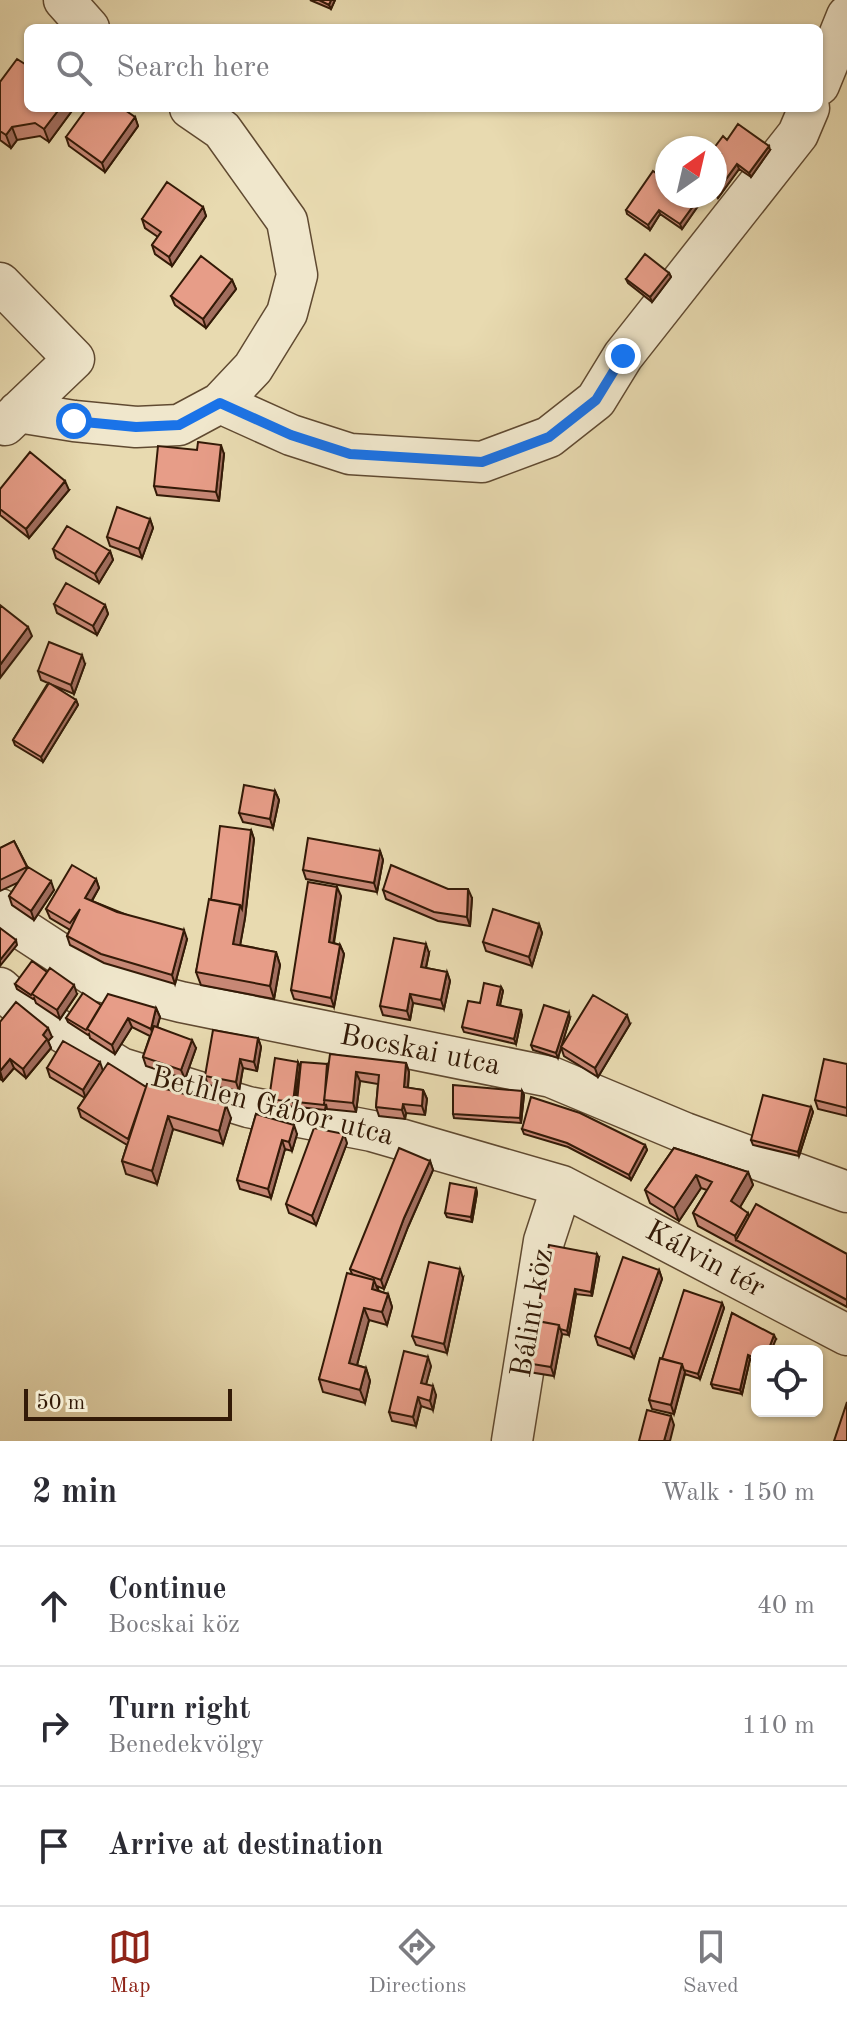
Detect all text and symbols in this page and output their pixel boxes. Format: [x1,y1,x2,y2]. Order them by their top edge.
search box [24,24,823,112]
icon: search [52,46,96,90]
text: Search here [116,53,270,83]
north arrow [655,136,727,208]
route end [605,338,641,374]
route start [56,403,92,439]
street label: Bocskai utca [337,1021,503,1081]
street label: Bethlen Gábor utca [147,1062,397,1152]
street label: Kálvin tér [640,1216,770,1304]
street label: Bálint köz [507,1246,559,1380]
map controls [751,1345,823,1417]
button: locate [751,1345,823,1417]
scale bar [24,1385,232,1421]
text: 50 m [36,1392,85,1414]
text: 2 min [32,1476,117,1510]
text: Walk · 150 m [661,1480,815,1506]
text: Continue [108,1575,227,1605]
icon: ahead [32,1584,76,1628]
text: 40 m [757,1593,815,1619]
text: Bocskai köz [108,1612,240,1638]
text: Turn right [108,1695,250,1725]
icon: right [32,1704,76,1748]
text: 110 m [742,1713,815,1739]
text: Benedekvölgy [108,1732,264,1758]
icon: arrive [32,1824,76,1868]
text: Arrive at destination [108,1831,383,1861]
tab: Map [108,1925,152,2000]
tab: Directions [369,1925,466,2000]
tab: Saved [683,1925,739,2000]

